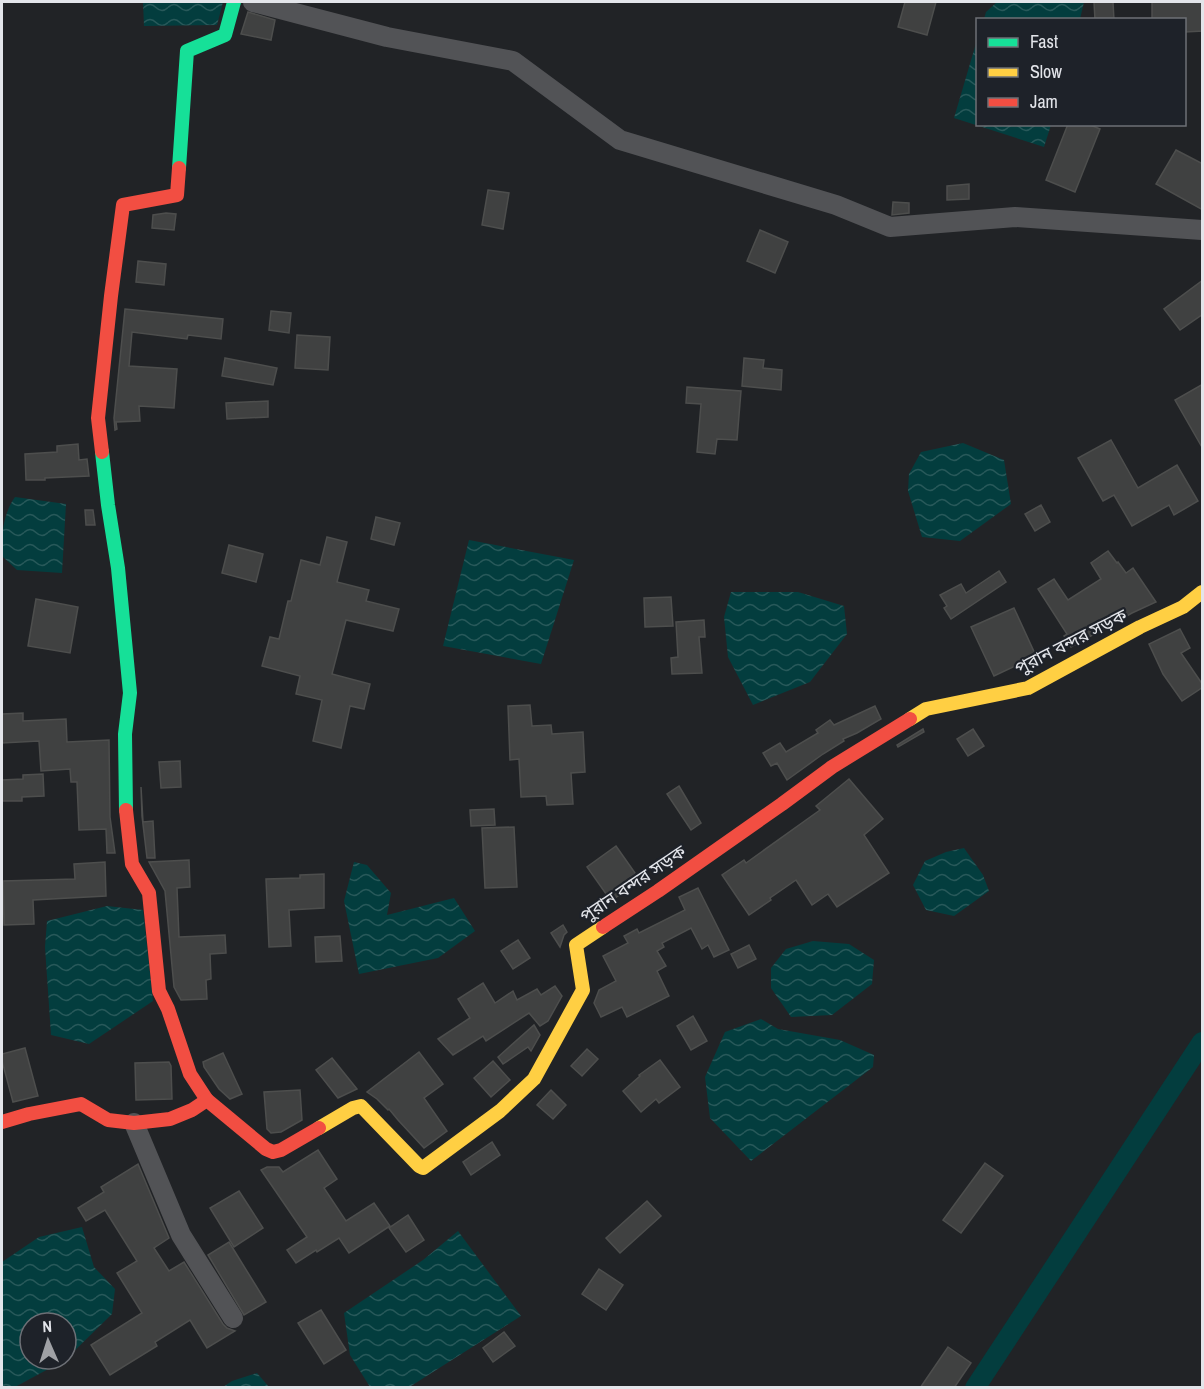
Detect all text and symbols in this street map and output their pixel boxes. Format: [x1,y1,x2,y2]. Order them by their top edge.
legend [976,18,1186,126]
text: Fast [1030,29,1058,54]
text: Slow [1030,59,1062,84]
text: Jam [1030,89,1058,114]
street label: পুরান বন্দর সড়ক [1010,602,1132,681]
street label: পুরান বন্দর সড়ক [575,839,691,928]
north arrow [18,1311,78,1371]
text: N [42,1315,53,1337]

